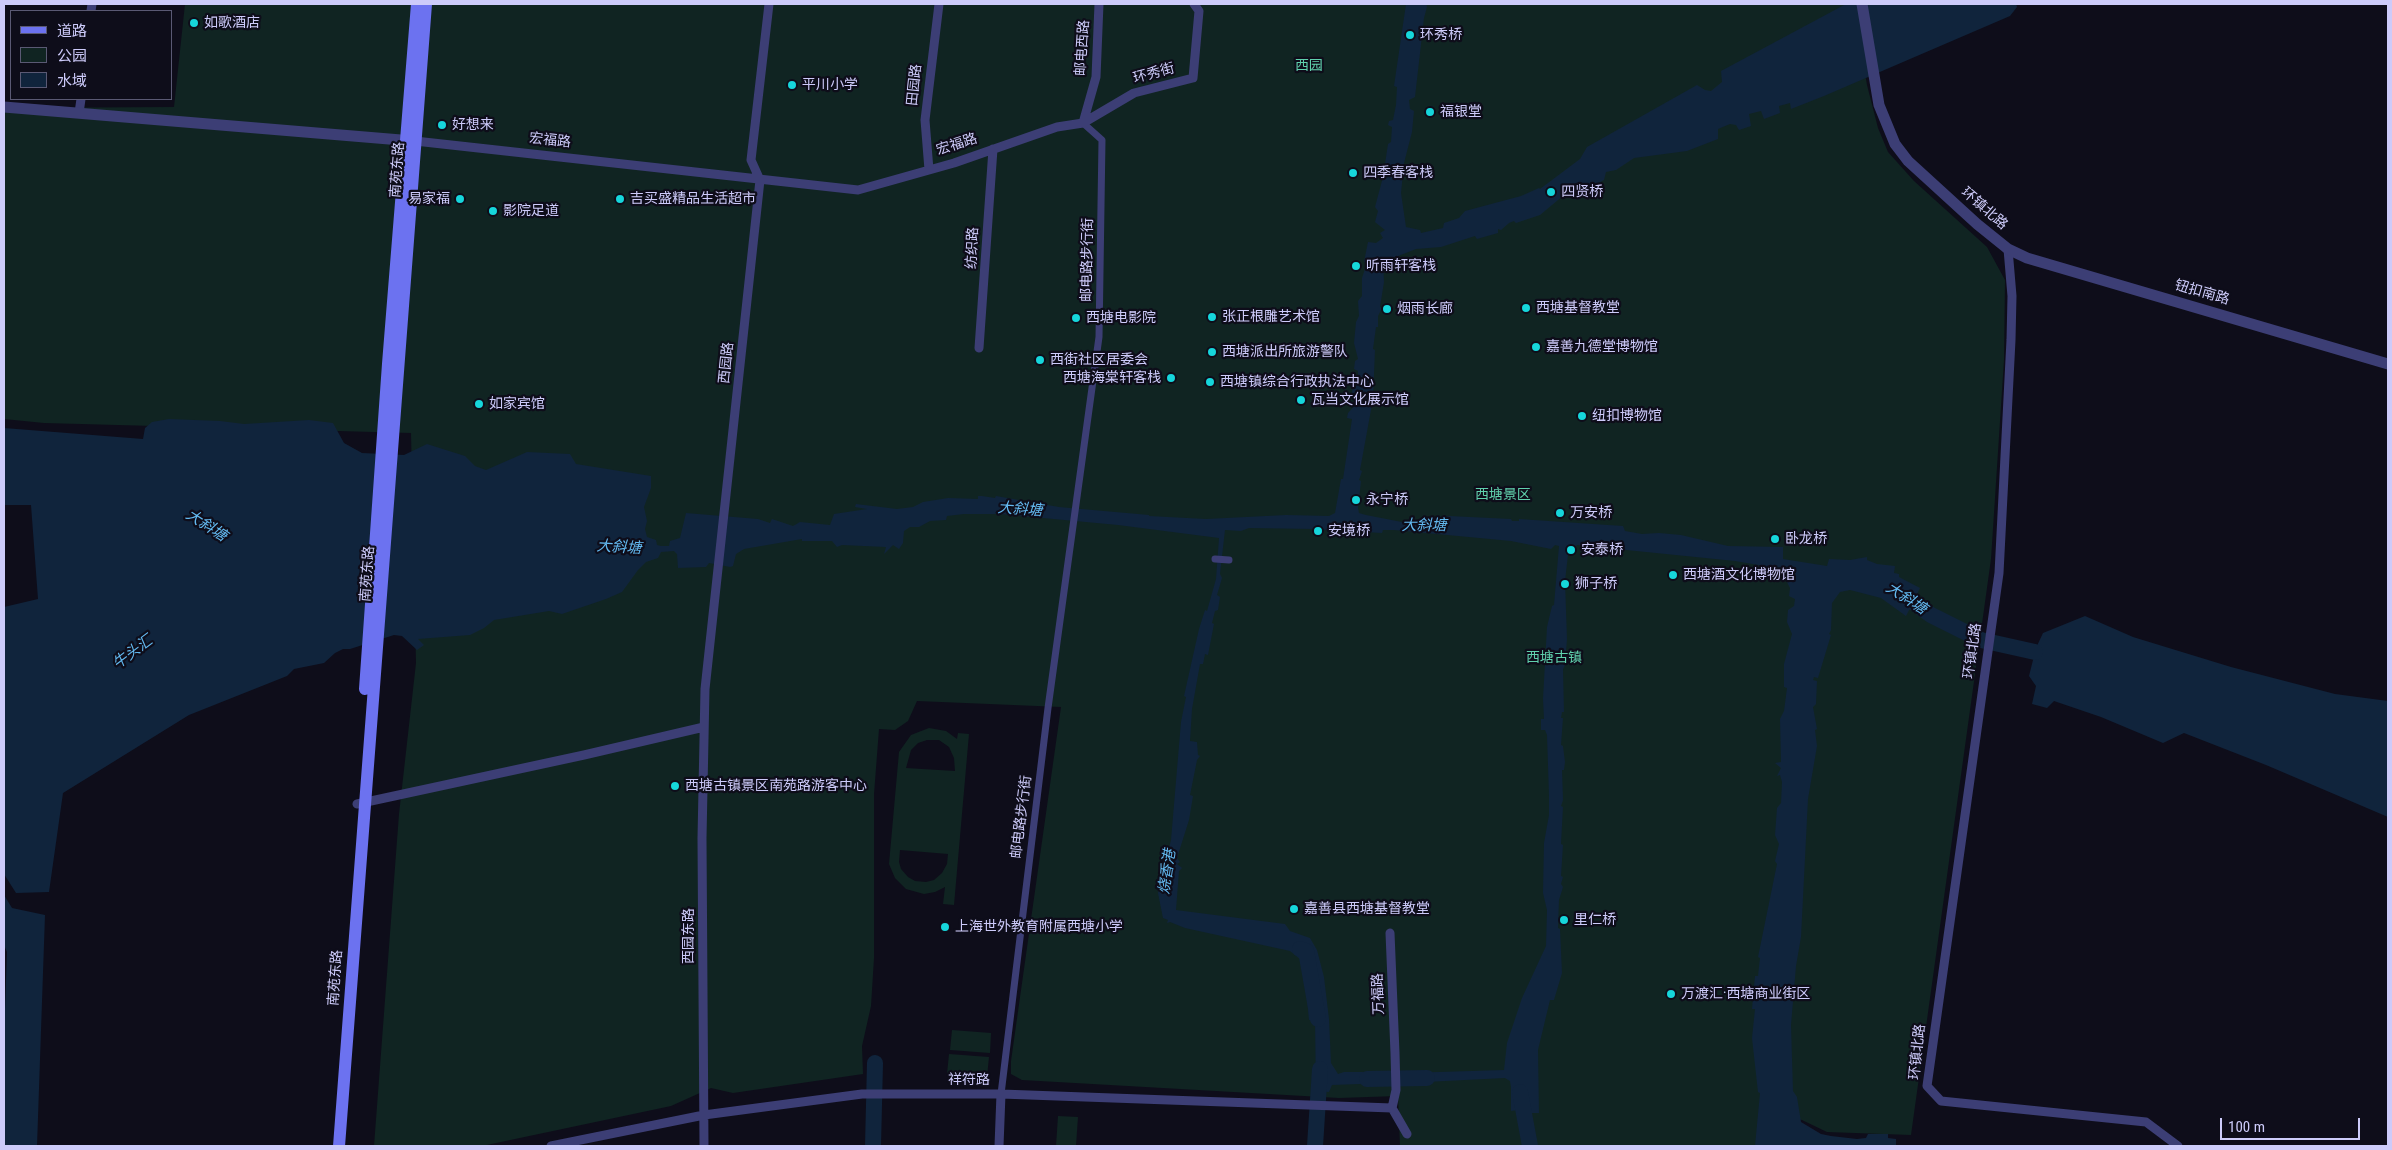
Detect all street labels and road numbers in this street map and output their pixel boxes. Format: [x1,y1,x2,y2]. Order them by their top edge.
street label: 邮电西路 [1073,19,1093,77]
street label: 环秀街 [1132,60,1176,88]
street label: 田园路 [904,63,926,107]
street label: 宏福路 [528,130,572,152]
street label: 宏福路 [934,131,980,159]
street label: 南苑东路 [388,141,408,199]
street label: 环镇北路 [1957,184,2011,234]
street label: 邮电路步行街 [1079,218,1097,302]
street label: 纺织路 [964,227,982,269]
street label: 钮扣南路 [2173,277,2231,309]
street label: 西园路 [716,341,738,385]
street label: 南苑东路 [358,545,378,603]
street label: 环镇北路 [1961,622,1985,680]
street label: 邮电路步行街 [1009,774,1035,860]
street label: 西园东路 [681,908,697,964]
street label: 南苑东路 [326,949,346,1007]
street label: 万福路 [1370,973,1388,1015]
street label: 环镇北路 [1907,1023,1929,1081]
street label: 祥符路 [948,1072,990,1088]

